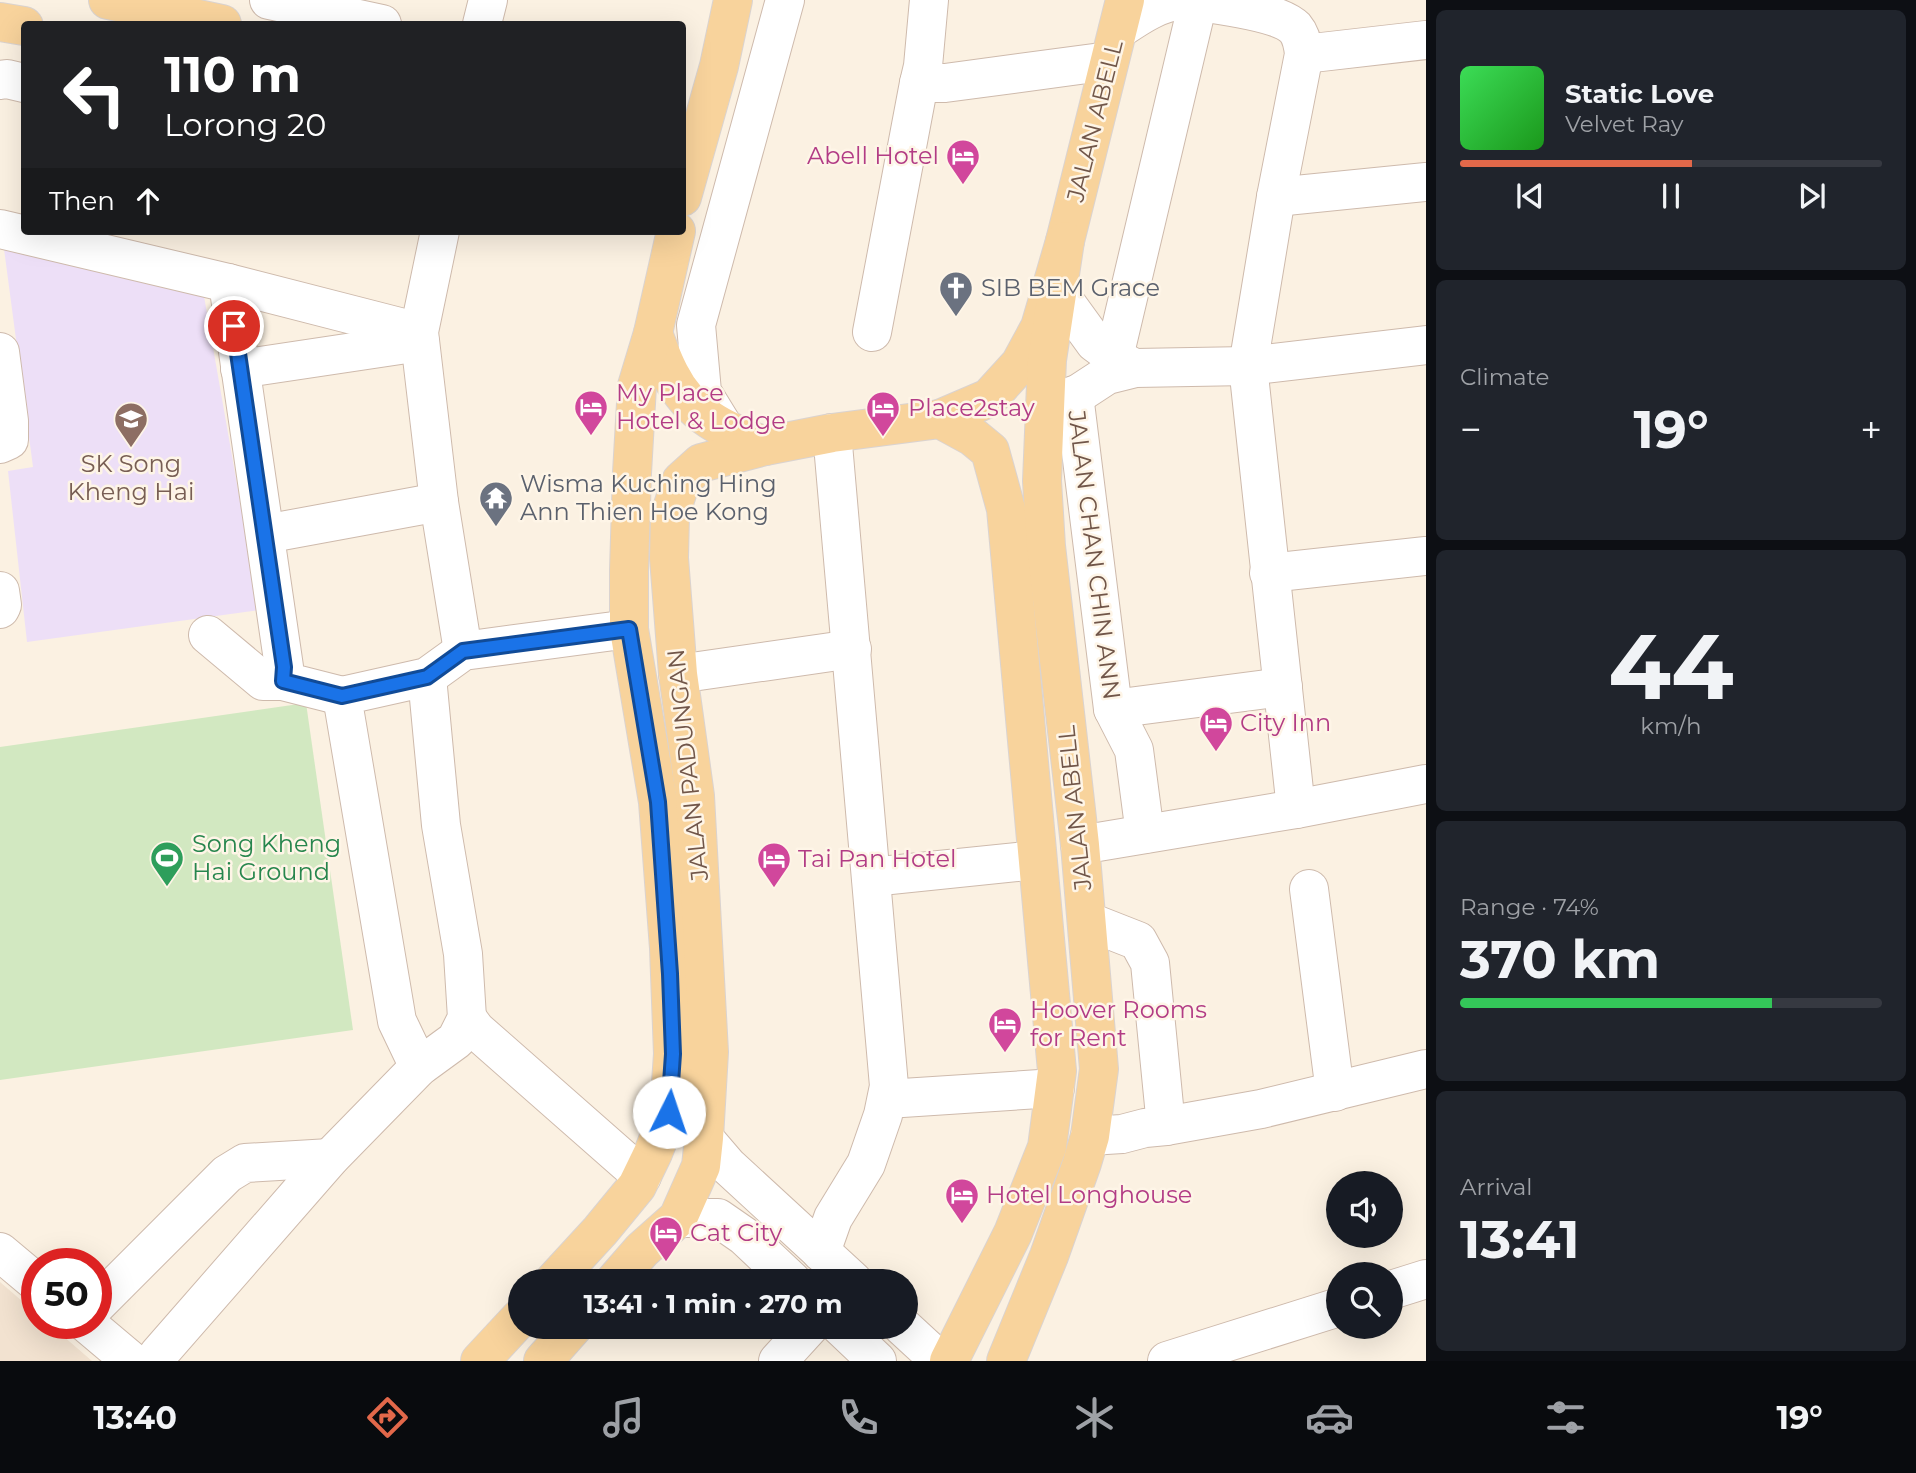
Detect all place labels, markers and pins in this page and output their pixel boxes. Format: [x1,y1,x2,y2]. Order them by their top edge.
hotel icon: Abell Hotel [944,137,982,186]
place label: Abell Hotel [807,141,939,170]
church icon: SIB BEM Grace [937,269,975,318]
place label: SIB BEM Grace [981,273,1160,302]
pin [204,296,264,356]
place label: My Place Hotel & Lodge [616,378,786,435]
hotel icon: My Place Hotel & Lodge [572,388,610,437]
hotel icon: Place2stay [864,389,902,438]
place label: Place2stay [908,393,1035,422]
school or university icon: SK Song Kheng Hai [112,400,150,449]
place label: SK Song Kheng Hai [68,449,194,506]
place label: Wisma Kuching Hing Ann Thien Hoe Kong [520,469,777,526]
temple icon: Wisma Kuching Hing Ann Thien Hoe Kong [477,479,515,528]
hotel icon: City Inn [1197,704,1235,753]
place label: City Inn [1240,708,1331,737]
place label: Song Kheng Hai Ground [192,829,341,886]
sports icon: Song Kheng Hai Ground [148,839,186,888]
hotel icon: Tai Pan Hotel [755,840,793,889]
place label: Tai Pan Hotel [798,844,956,873]
place label: Hoover Rooms for Rent [1030,995,1207,1052]
hotel icon: Hoover Rooms for Rent [986,1005,1024,1054]
hotel icon: Hotel Longhouse [943,1176,981,1225]
place label: Hotel Longhouse [986,1180,1192,1209]
hotel icon: Cat City [647,1214,685,1263]
place label: Cat City [690,1218,782,1247]

